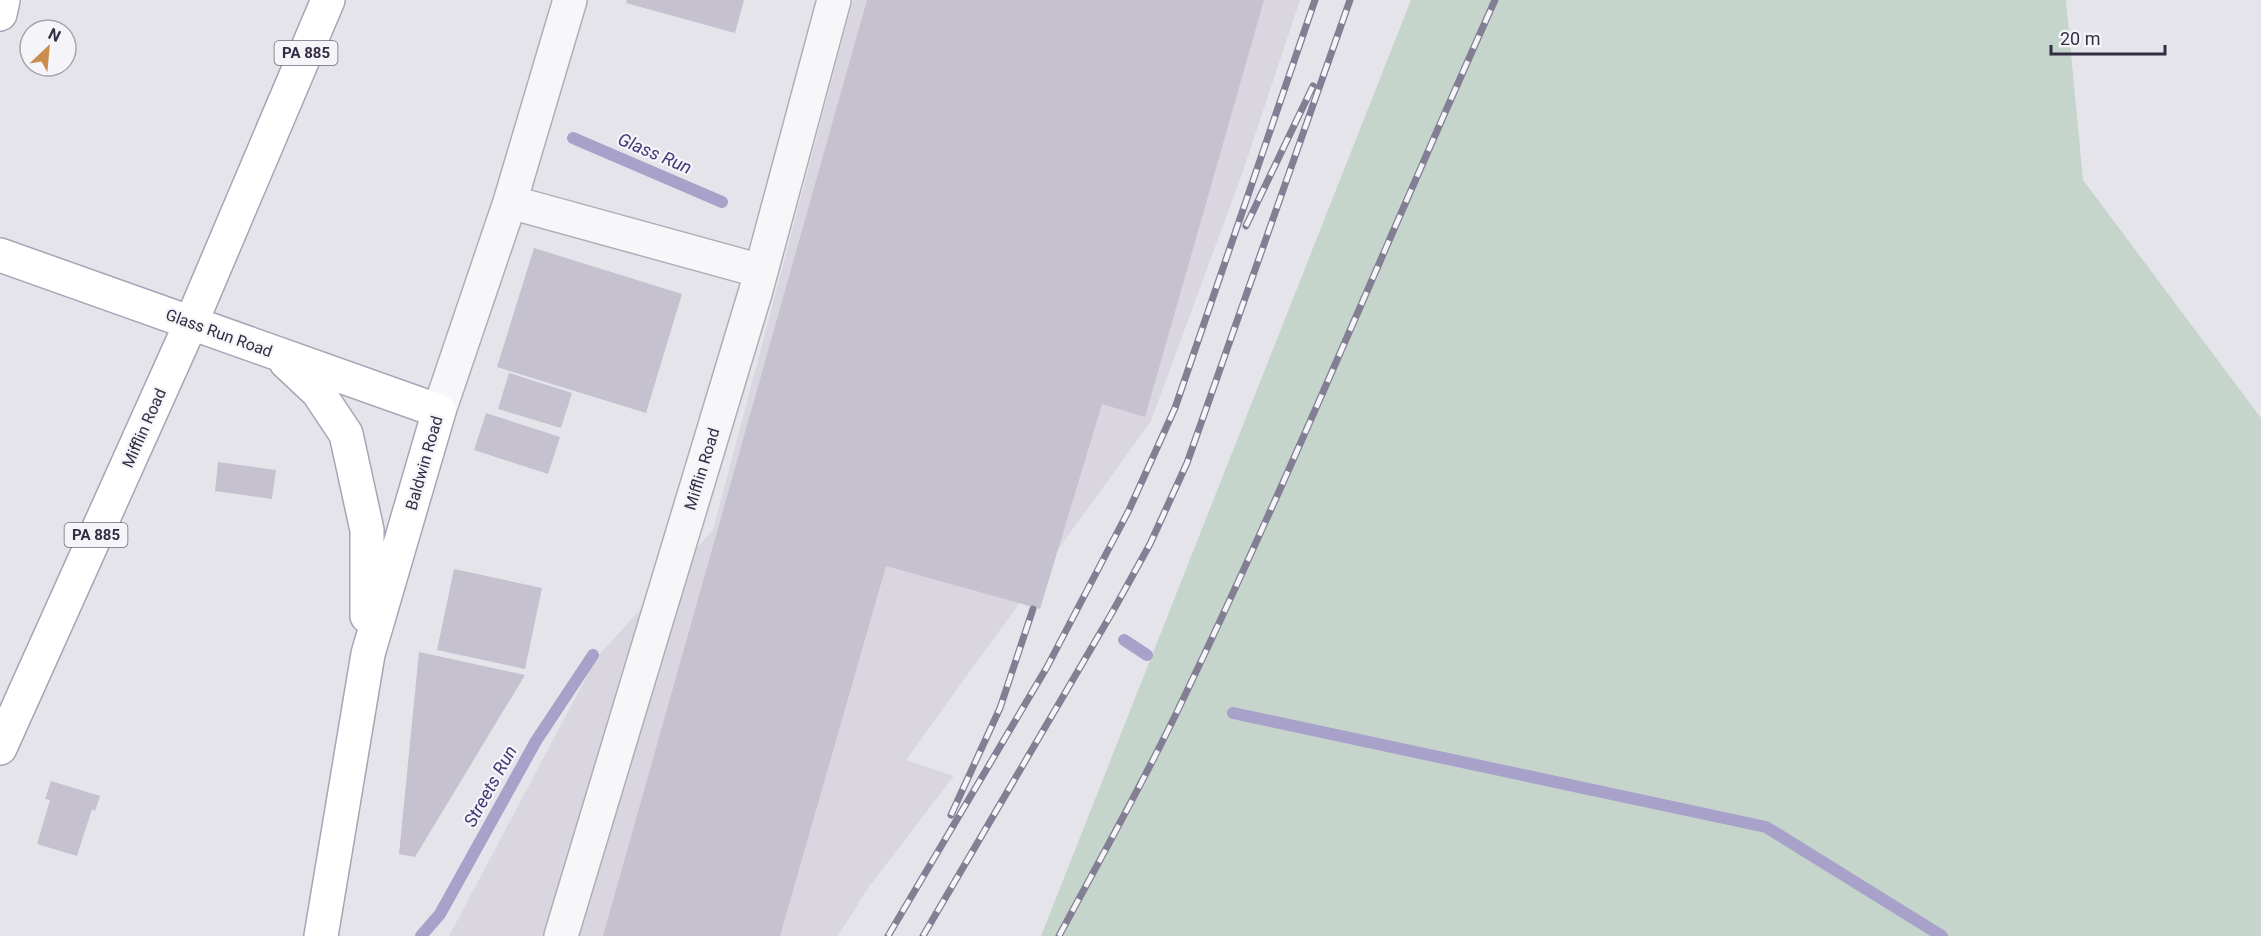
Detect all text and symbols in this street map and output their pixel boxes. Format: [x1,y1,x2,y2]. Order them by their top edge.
north arrow [18,18,78,78]
scale bar [2051,18,2165,56]
text: N [45,24,64,46]
text: 20 m [2060,28,2100,49]
road number: PA 885 [274,41,338,65]
water label: Glass Run [615,128,695,178]
street label: Glass Run Road [163,305,275,361]
street label: Mifflin Road [118,385,170,471]
street label: Baldwin Road [401,414,447,512]
street label: Mifflin Road [681,426,723,512]
road number: PA 885 [64,523,128,547]
water label: Streets Run [459,742,521,830]

